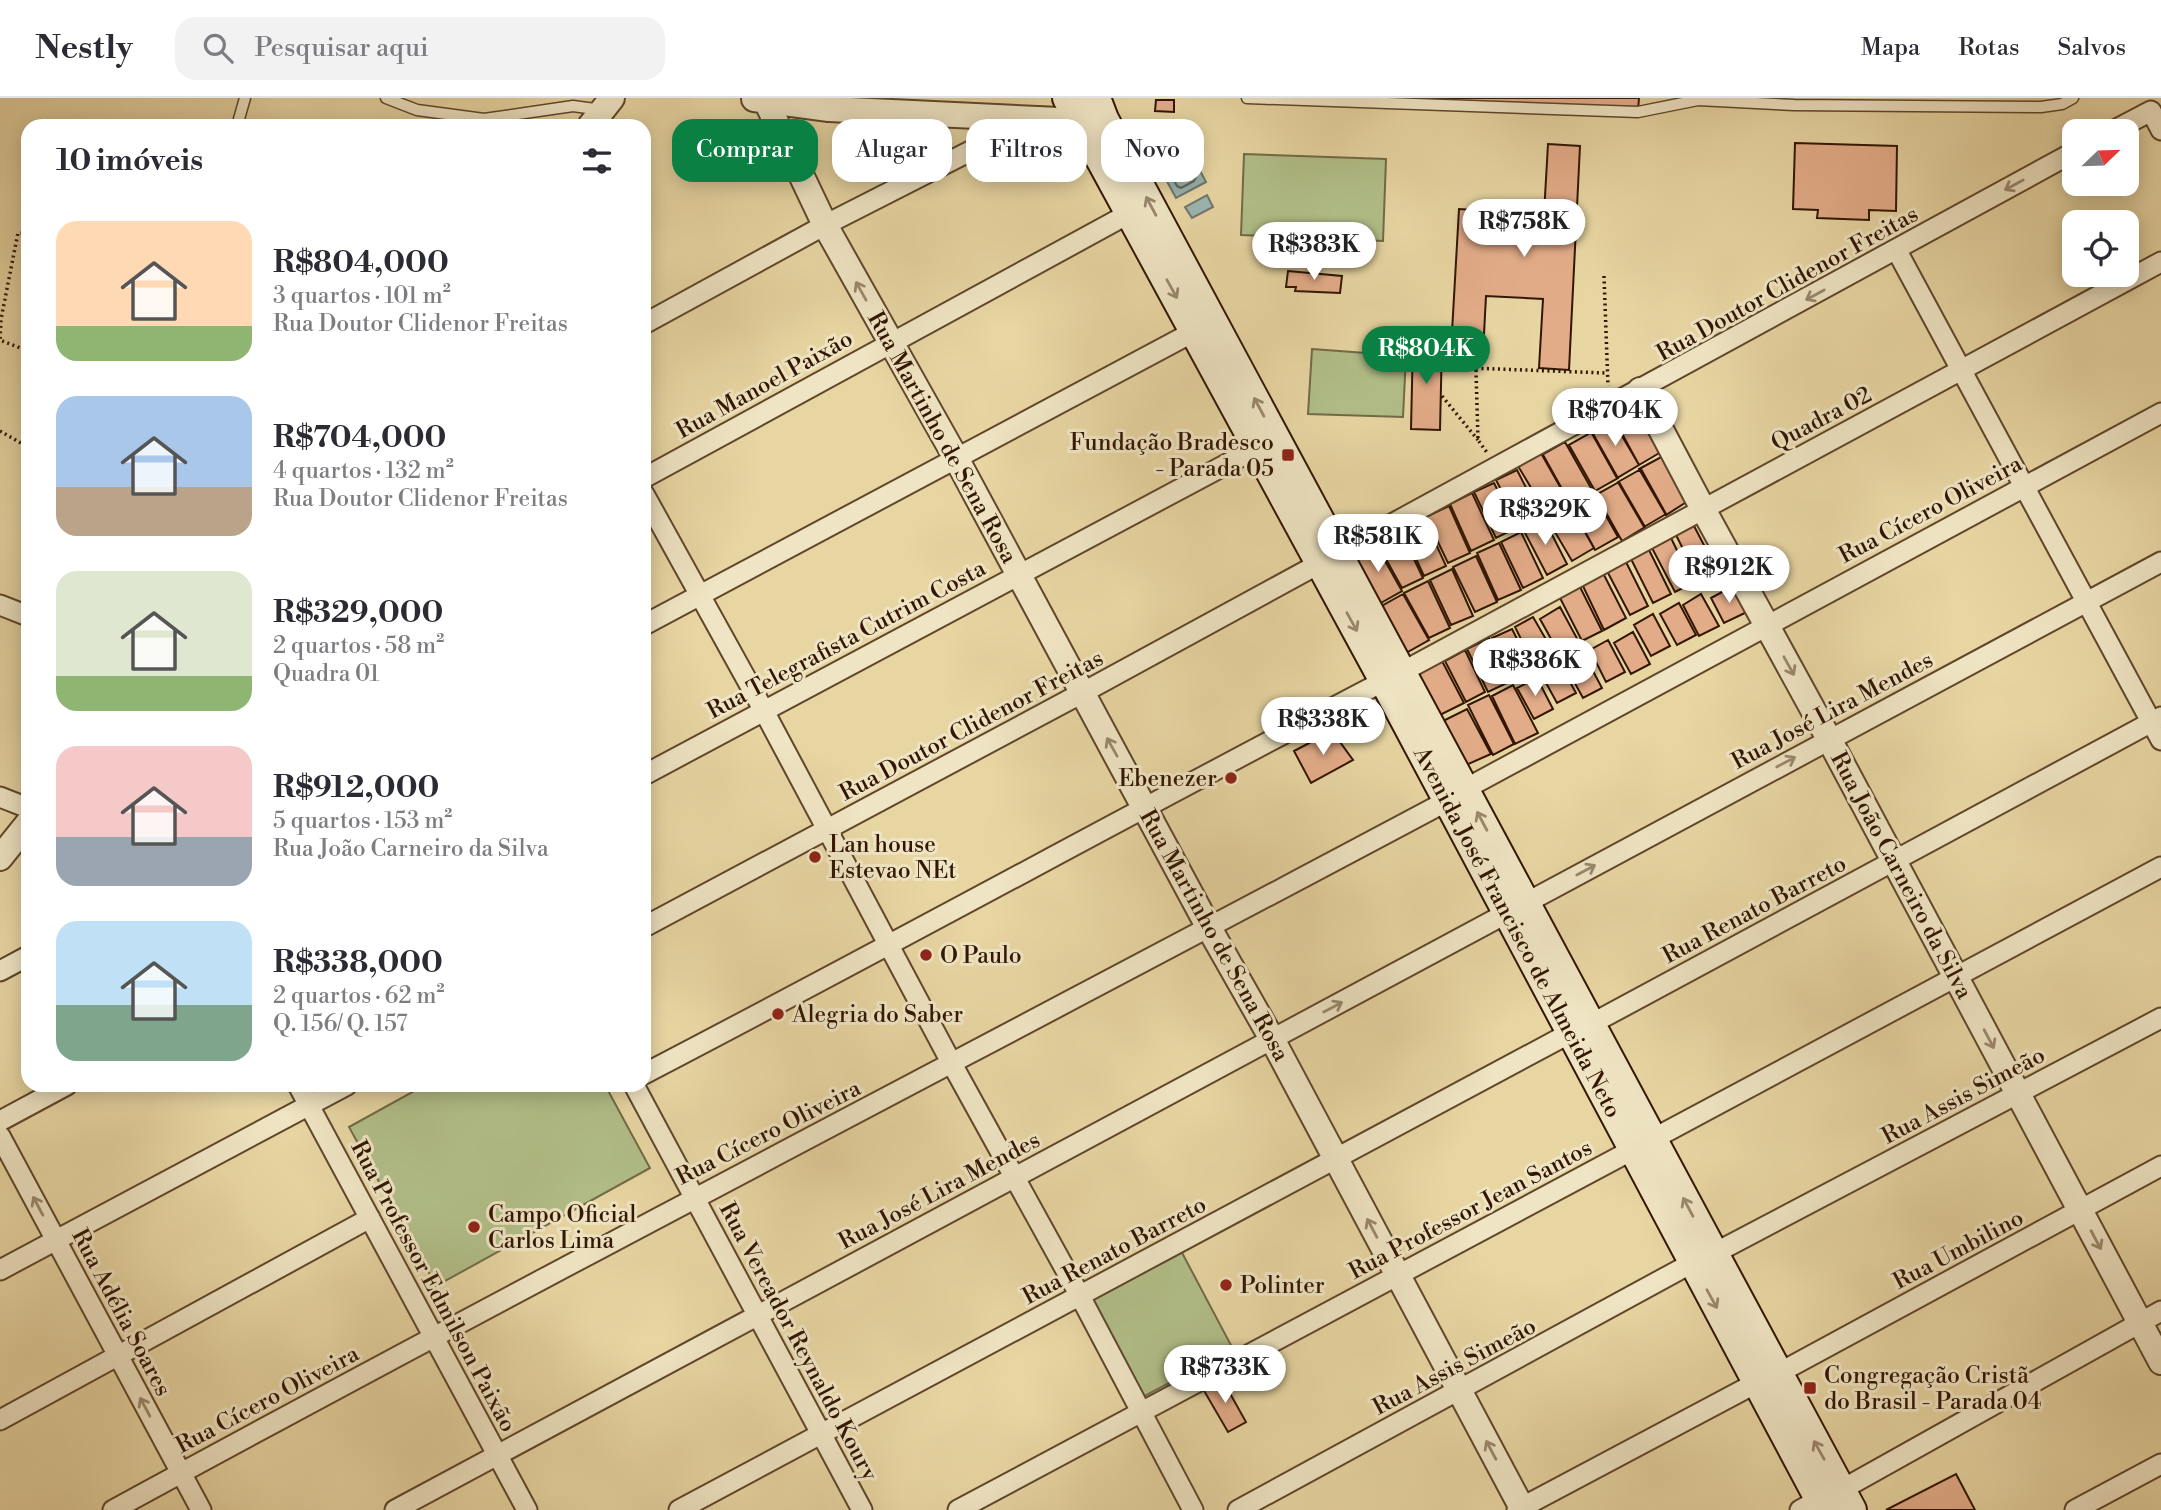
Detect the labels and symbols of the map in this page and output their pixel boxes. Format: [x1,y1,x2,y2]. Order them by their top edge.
north arrow [2062,119,2138,196]
one-way arrow [2004,179,2025,192]
one-way arrow [1144,196,1157,217]
pin: R$758K [1467,200,1581,259]
street label: Rua Doutor Clidenor Freitas [1652,200,1923,368]
pin: R$383K [1257,222,1371,282]
one-way arrow [1165,278,1179,298]
one-way arrow [854,281,868,301]
one-way arrow [1805,289,1826,302]
street label: Rua Martinho de Sena Rosa [861,307,1023,569]
street label: Rua Manoel Paixão [671,325,858,445]
pin: R$804K [1369,327,1483,386]
street label: Quadra 02 [1766,381,1877,457]
pin: R$704K [1558,388,1672,448]
one-way arrow [1251,397,1265,417]
place label: Fundação Bradesco - Parada 05 [1070,429,1274,483]
marker: Fundação Bradesco - Parada 05 [1280,447,1296,463]
street label: Rua Cícero Oliveira [1834,450,2027,570]
pin: R$329K [1488,488,1602,547]
pin: R$581K [1321,514,1435,574]
pin: R$912K [1672,546,1786,605]
street label: Rua Telegrafista Cutrim Costa [702,554,991,725]
one-way arrow [1345,612,1359,632]
pin: R$386K [1478,638,1592,698]
street label: Rua Doutor Clidenor Freitas [835,644,1108,807]
street label: Rua José Lira Mendes [1727,646,1938,776]
one-way arrow [1783,655,1796,676]
pin: R$338K [1266,698,1380,757]
one-way arrow [1105,738,1119,758]
street label: Avenida José Francisco de Almeida Neto [1407,741,1627,1123]
street label: Rua João Carneiro da Silva [1824,747,1978,1004]
one-way arrow [1776,755,1796,769]
place label: Ebenezer [1118,765,1217,793]
marker: Ebenezer [1223,770,1239,786]
street label: Rua Martinho de Sena Rosa [1133,805,1295,1067]
one-way arrow [1475,811,1489,831]
place label: Lan house Estevao NEt [829,831,956,885]
marker: Lan house Estevao NEt [807,849,823,865]
street label: Rua Renato Barreto [1658,850,1851,970]
one-way arrow [1575,863,1596,876]
place label: O Paulo [940,942,1022,970]
marker: O Paulo [918,947,934,963]
one-way arrow [1322,1000,1342,1014]
place label: Alegria do Saber [791,1001,963,1029]
marker: Alegria do Saber [770,1006,786,1022]
one-way arrow [1982,1029,1996,1049]
street label: Rua Assis Simeão [1877,1041,2050,1151]
street label: Rua Cícero Oliveira [671,1074,866,1192]
street label: Rua José Lira Mendes [834,1126,1045,1256]
street label: Rua Professor Jean Santos [1344,1134,1597,1286]
street label: Rua Professor Edmilson Paixão [344,1136,522,1437]
street label: Rua Renato Barreto [1018,1191,1211,1311]
one-way arrow [30,1197,44,1217]
one-way arrow [1681,1197,1694,1218]
street label: Rua Vereador Reynaldo Koury [713,1198,884,1486]
place label: Campo Oficial Carlos Lima [488,1201,636,1255]
street label: Rua Umbilino [1888,1204,2028,1296]
one-way arrow [1365,1218,1379,1238]
marker: Campo Oficial Carlos Lima [466,1219,482,1235]
street label: Rua Adélia Soares [65,1224,177,1401]
one-way arrow [2090,1229,2103,1250]
place label: Polinter [1240,1272,1325,1300]
marker: Polinter [1218,1277,1234,1293]
one-way arrow [1705,1288,1719,1308]
street label: Rua Assis Simeão [1368,1312,1541,1422]
street label: Rua Cícero Oliveira [171,1340,364,1460]
pin: R$733K [1168,1346,1282,1405]
place label: Congregação Cristã do Brasil - Parada 04 [1824,1362,2041,1416]
marker: Congregação Cristã do Brasil - Parada 04 [1802,1380,1818,1396]
one-way arrow [138,1397,152,1418]
one-way arrow [1484,1440,1497,1461]
one-way arrow [1812,1440,1825,1461]

